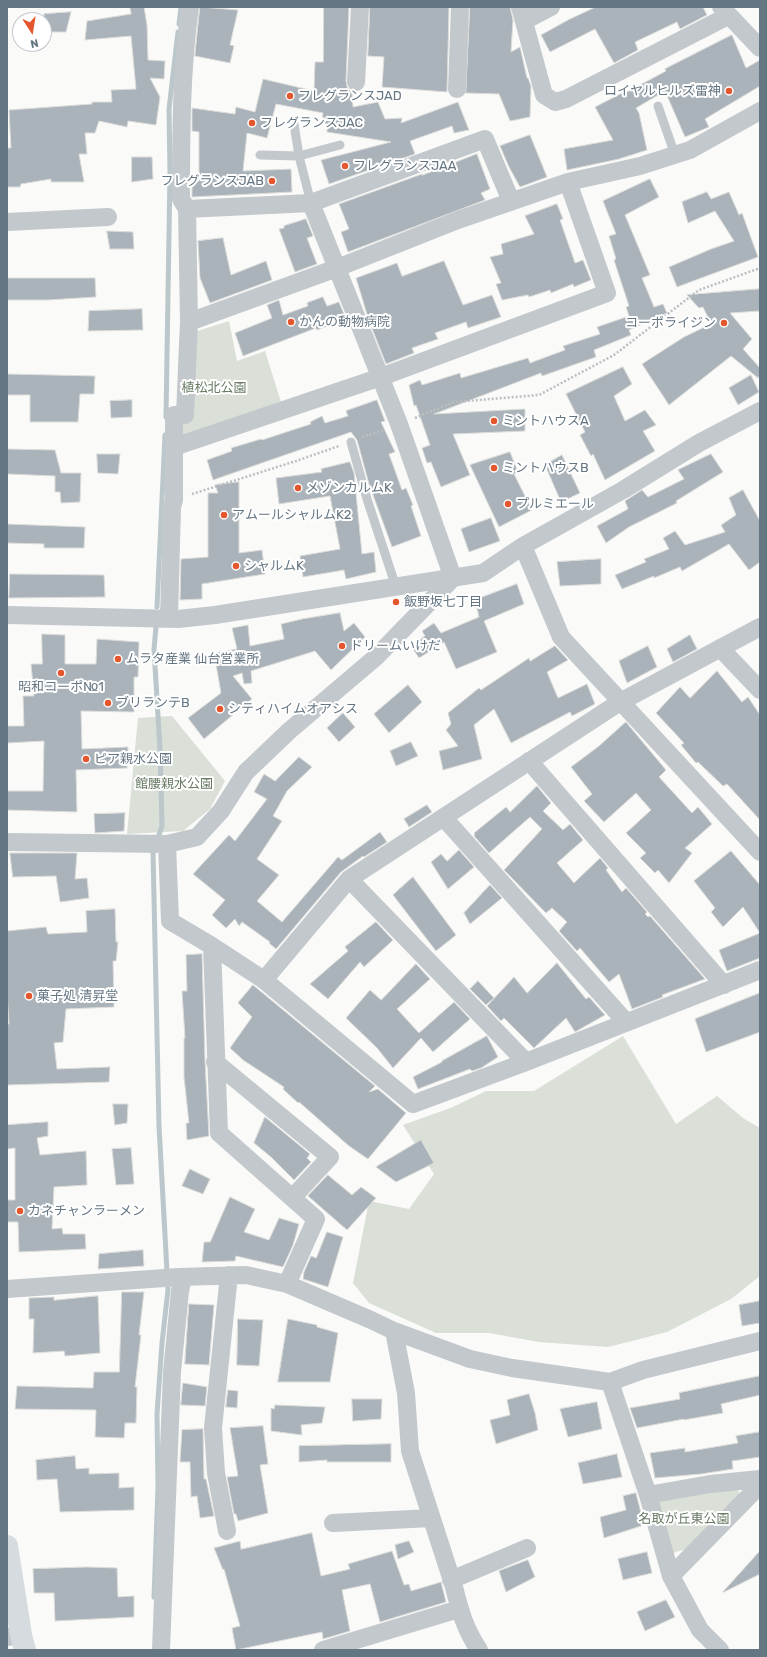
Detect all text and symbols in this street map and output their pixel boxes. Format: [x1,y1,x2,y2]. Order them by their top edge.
north arrow [12,12,52,52]
text: N [29,36,40,50]
place label: ロイヤルヒルズ雷神 [604,83,721,99]
marker: ロイヤルヒルズ雷神 [724,86,734,96]
place label: フレグランスJAD [298,88,402,104]
marker: フレグランスJAD [285,91,295,101]
place label: フレグランスJAC [260,115,363,131]
marker: フレグランスJAC [247,118,257,128]
place label: フレグランスJAA [353,158,456,174]
marker: フレグランスJAA [340,161,350,171]
place label: フレグランスJAB [161,173,264,189]
marker: フレグランスJAB [267,176,277,186]
place label: かんの動物病院 [299,314,390,330]
place label: コーポライジン [625,315,716,331]
marker: かんの動物病院 [286,317,296,327]
marker: コーポライジン [719,318,729,328]
park label: 植松北公園 [182,380,246,396]
place label: ミントハウスA [502,413,589,429]
marker: ミントハウスA [489,416,499,426]
place label: ミントハウスB [502,460,589,476]
marker: ミントハウスB [489,463,499,473]
place label: メゾンカルムK [306,480,392,496]
marker: メゾンカルムK [293,483,303,493]
place label: プルミエール [516,496,594,512]
marker: プルミエール [503,499,513,509]
place label: アムールシャルムK2 [232,507,351,523]
marker: アムールシャルムK2 [219,510,229,520]
place label: シャルムK [244,558,304,574]
marker: シャルムK [231,561,241,571]
place label: 飯野坂七丁目 [404,594,482,610]
marker: 飯野坂七丁目 [391,597,401,607]
place label: ドリームいけだ [350,638,441,654]
marker: ドリームいけだ [337,641,347,651]
place label: ムラタ産業 仙台営業所 [126,651,259,667]
marker: ムラタ産業 仙台営業所 [113,654,123,664]
marker: 昭和コーポ№1 [56,668,66,678]
place label: 昭和コーポ№1 [18,679,104,695]
place label: ブリランテB [116,695,190,711]
marker: ブリランテB [103,698,113,708]
place label: シティハイムオアシス [228,701,358,717]
marker: シティハイムオアシス [215,704,225,714]
place label: ピア親水公園 [94,751,172,767]
marker: ピア親水公園 [81,754,91,764]
park label: 館腰親水公園 [135,776,213,792]
place label: 菓子処 清昇堂 [37,988,118,1004]
marker: 菓子処 清昇堂 [24,991,34,1001]
place label: カネチャンラーメン [28,1203,145,1219]
marker: カネチャンラーメン [15,1206,25,1216]
park label: 名取が丘東公園 [639,1511,729,1527]

